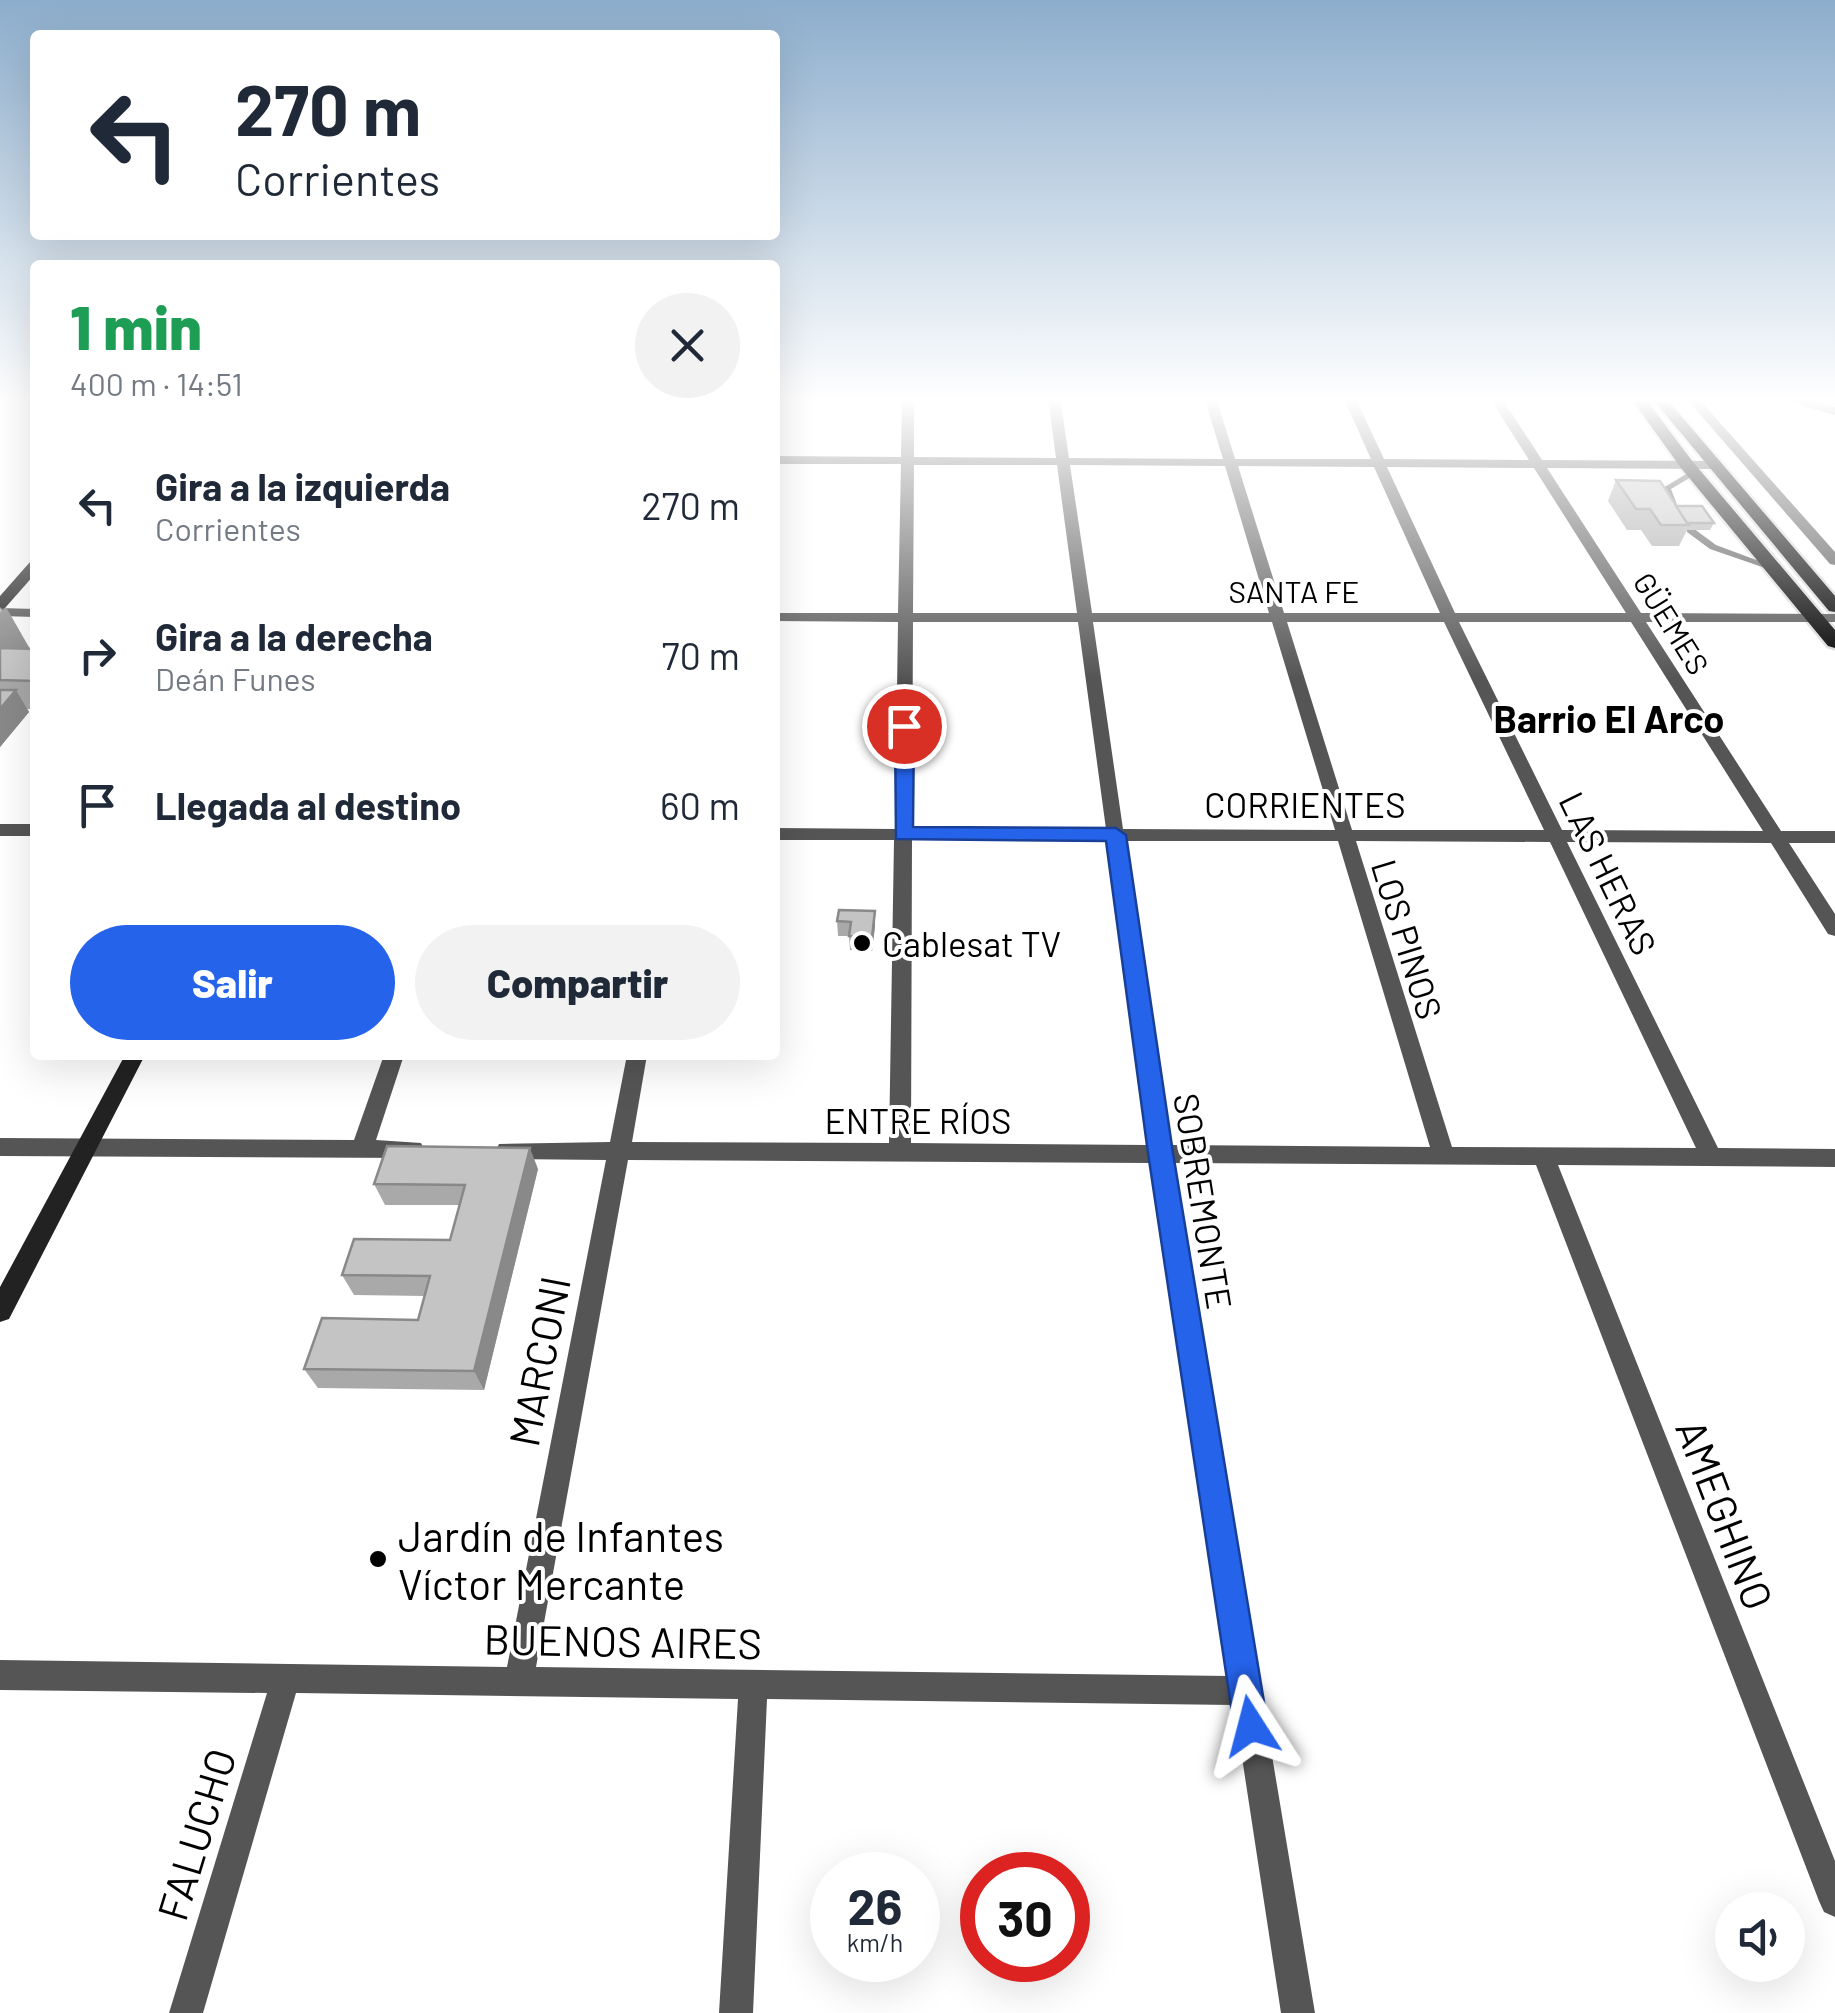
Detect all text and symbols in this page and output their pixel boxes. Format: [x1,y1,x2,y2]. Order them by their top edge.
text: 270 m [235,66,421,150]
icon: left [70,70,200,200]
text: Corrientes [235,151,440,205]
text: 1 min [70,290,202,362]
button: close [635,293,740,398]
text: 400 m · 14:51 [70,364,243,402]
text: Gira a la izquierda [155,463,450,509]
icon: left [70,478,125,533]
text: 270 m [641,482,740,528]
text: Corrientes [155,509,301,547]
street label: GÜEMES [1627,566,1717,680]
street label: SANTA FE [1229,573,1359,609]
text: Gira a la derecha [155,613,433,659]
icon: right [70,628,125,683]
text: 70 m [662,632,740,678]
text: Deán Funes [155,659,316,697]
pin [862,684,947,769]
district label: Barrio El Arco [1493,695,1725,741]
icon: arrive [877,699,932,754]
icon: arrive [70,778,125,833]
text: Llegada al destino [155,782,461,828]
text: 60 m [660,782,740,828]
street label: CORRIENTES [1204,783,1406,825]
street label: LAS HERAS [1552,785,1666,961]
street label: LOS PINOS [1364,854,1452,1024]
place label: Cablesat TV [882,922,1061,964]
button: Salir [70,925,395,1040]
button: Compartir [415,925,740,1040]
marker: Cablesat TV [851,932,873,954]
street label: SOBREMONTE [1166,1090,1242,1312]
street label: ENTRE RÍOS [824,1099,1012,1141]
street label: MARCONI [497,1272,579,1450]
street label: AMEGHINO [1667,1412,1785,1616]
place label: Jardín de Infantes Víctor Mercante [398,1510,724,1608]
marker: Jardín de Infantes Víctor Mercante [367,1548,389,1570]
street label: BUENOS AIRES [483,1613,763,1667]
position arrow [1199,1674,1303,1778]
street label: FALUCHO [145,1742,245,1926]
speed limit sign: 30 [960,1852,1090,1982]
text: 26 [848,1875,902,1935]
map controls [1715,1892,1805,1982]
button: sound [1715,1892,1805,1982]
text: km/h [847,1927,903,1957]

